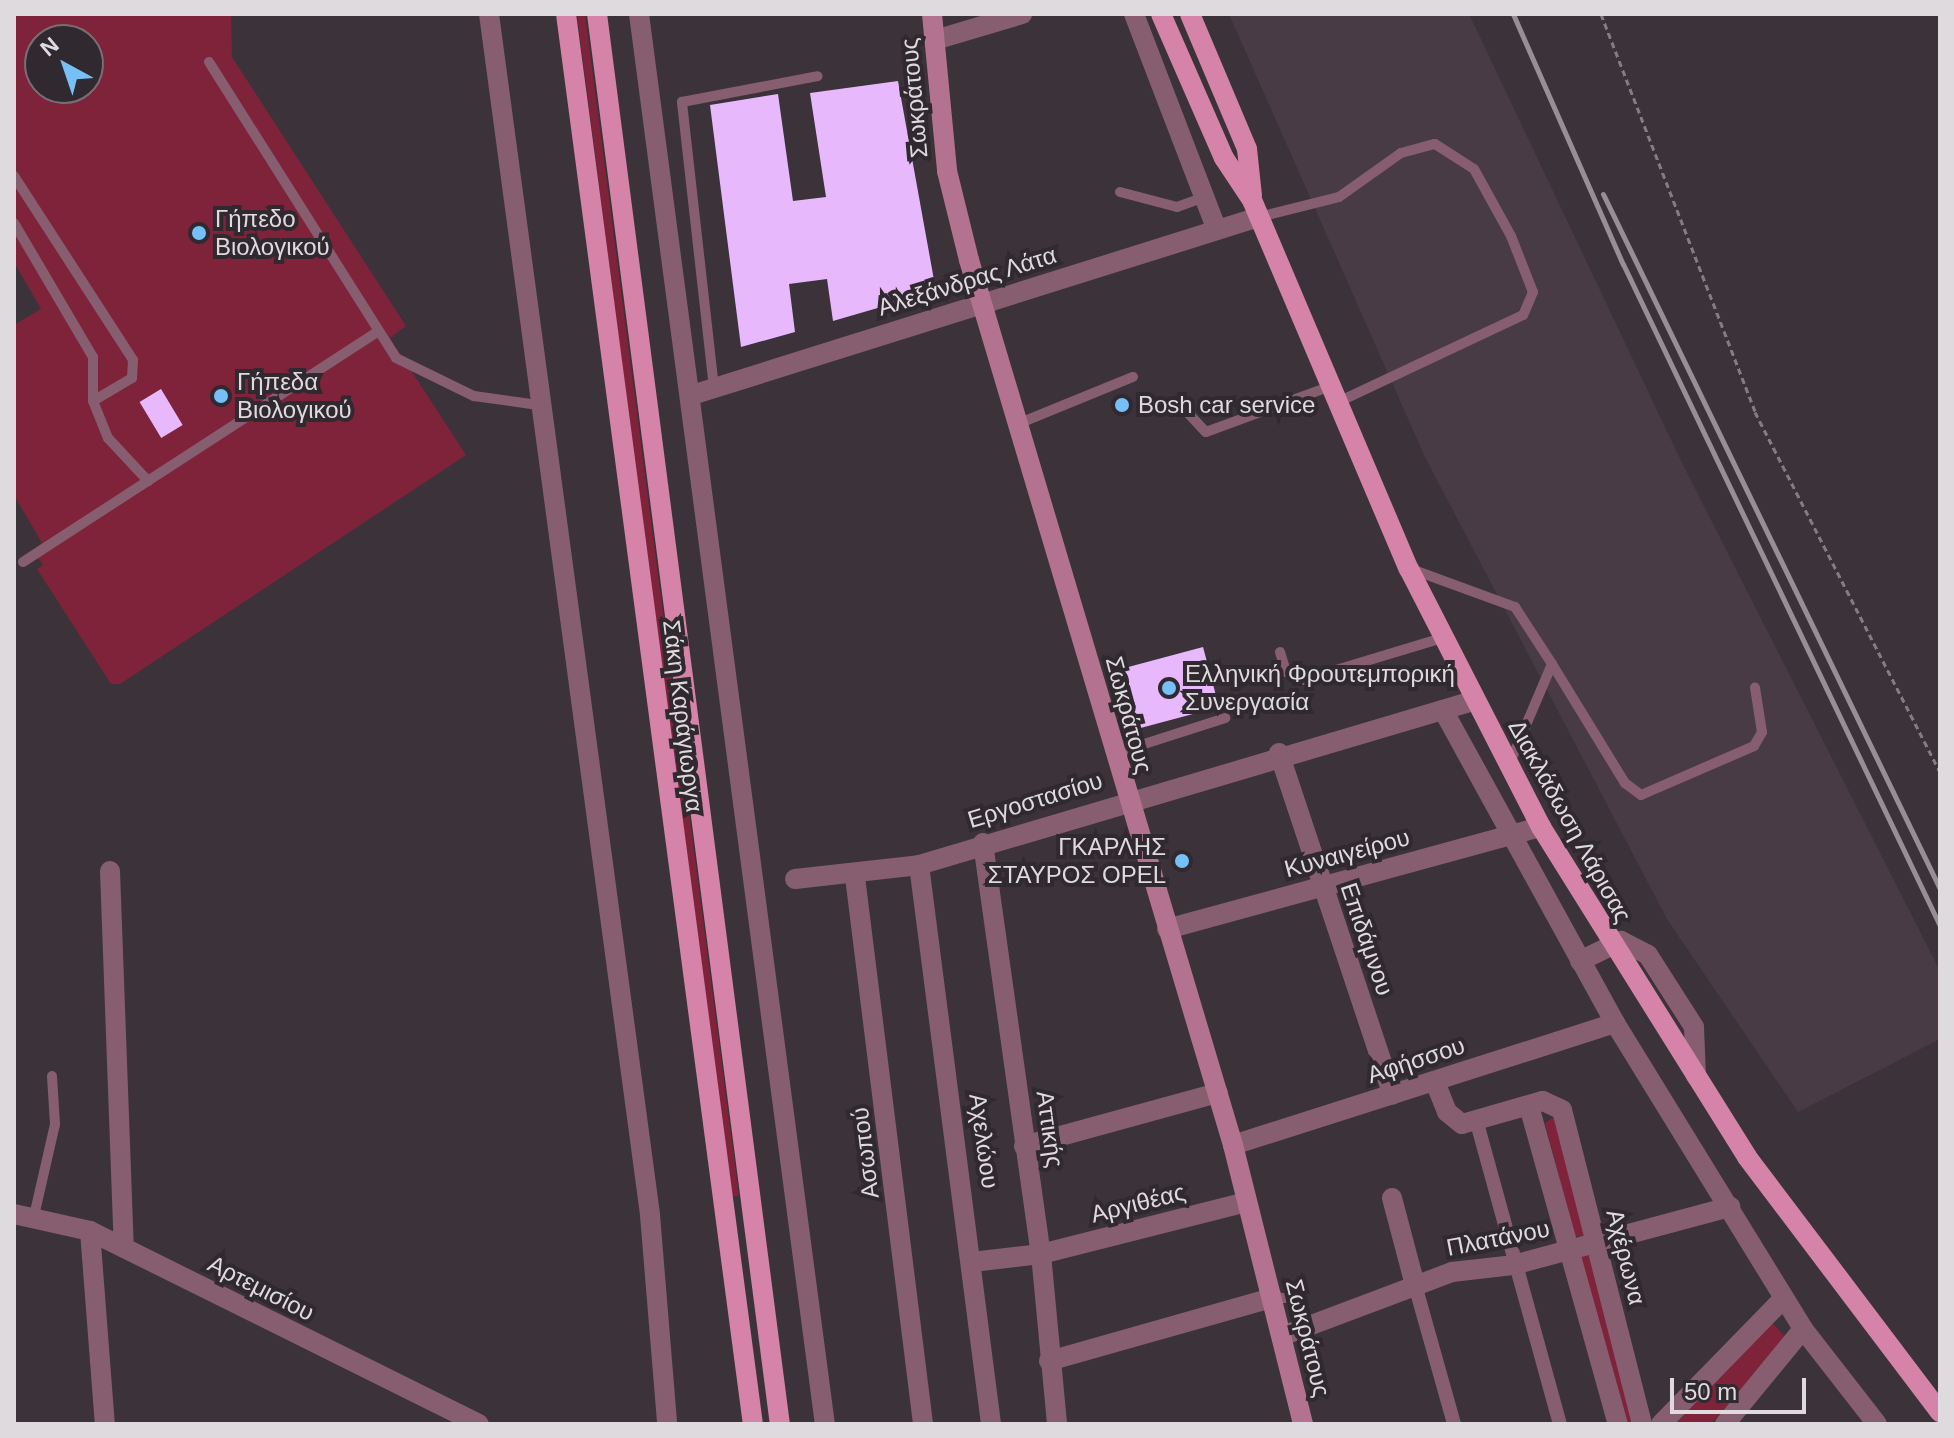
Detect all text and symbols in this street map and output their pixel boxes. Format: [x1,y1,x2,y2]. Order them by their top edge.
north arrow [24,24,104,104]
text: N [35,32,64,61]
street label: Σωκράτους [894,37,934,159]
place label: Γήπεδο Βιολογικού [215,205,330,261]
marker: Γήπεδο Βιολογικού [190,224,208,242]
street label: Αλεξάνδρας Λάτα [874,240,1060,322]
place label: Γήπεδα Βιολογικού [237,368,352,424]
marker: Γήπεδα Βιολογικού [212,387,230,405]
place label: Bosh car service [1138,391,1315,419]
marker: Bosh car service [1113,396,1131,414]
street label: Σάκη Καράγιωργα [657,618,709,814]
street label: Σωκράτους [1100,653,1158,777]
place label: Ελληνική Φρουτεμπορική Συνεργασία [1185,660,1455,716]
marker: Ελληνική Φρουτεμπορική Συνεργασία [1160,679,1178,697]
street label: Διακλάδωση Λάρισας [1502,714,1638,928]
street label: Εργοστασίου [964,766,1106,834]
street label: Κυναιγείρου [1281,822,1413,884]
place label: ΓΚΑΡΛΗΣ ΣΤΑΥΡΟΣ OPEL [988,833,1166,889]
marker: ΓΚΑΡΛΗΣ ΣΤΑΥΡΟΣ OPEL [1173,852,1191,870]
street label: Επιδάμνου [1334,879,1400,999]
street label: Αφήσσου [1364,1031,1468,1089]
street label: Αττικής [1030,1089,1070,1169]
street label: Αχελώου [963,1092,1005,1190]
street label: Ασωπού [845,1106,885,1200]
street label: Αργιθέας [1088,1177,1188,1229]
street label: Αχέρωνα [1600,1206,1652,1308]
street label: Πλατάνου [1444,1214,1552,1262]
street label: Αρτεμισίου [203,1249,319,1327]
street label: Σωκράτους [1279,1276,1337,1400]
scale bar [1674,1362,1810,1412]
text: 50 m [1684,1378,1737,1405]

